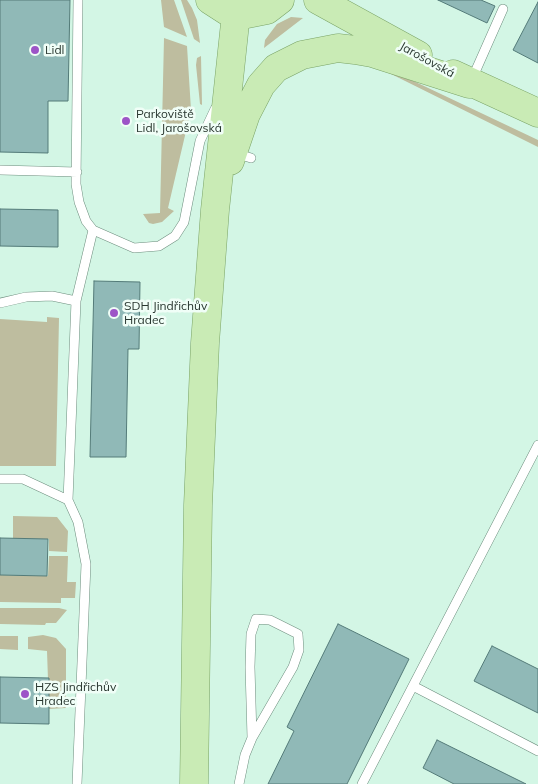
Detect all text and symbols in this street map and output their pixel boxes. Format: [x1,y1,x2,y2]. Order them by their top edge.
street label: Jarošovská [397,39,457,81]
place label: Lidl [45,43,64,57]
marker: Lidl [29,44,41,56]
place label: Parkoviště Lidl, Jarošovská [136,107,222,135]
marker: Parkoviště Lidl, Jarošovská [120,115,132,127]
place label: SDH Jindřichův Hradec [124,299,207,327]
marker: SDH Jindřichův Hradec [108,307,120,319]
place label: HZS Jindřichův Hradec [35,680,116,708]
marker: HZS Jindřichův Hradec [19,688,31,700]

